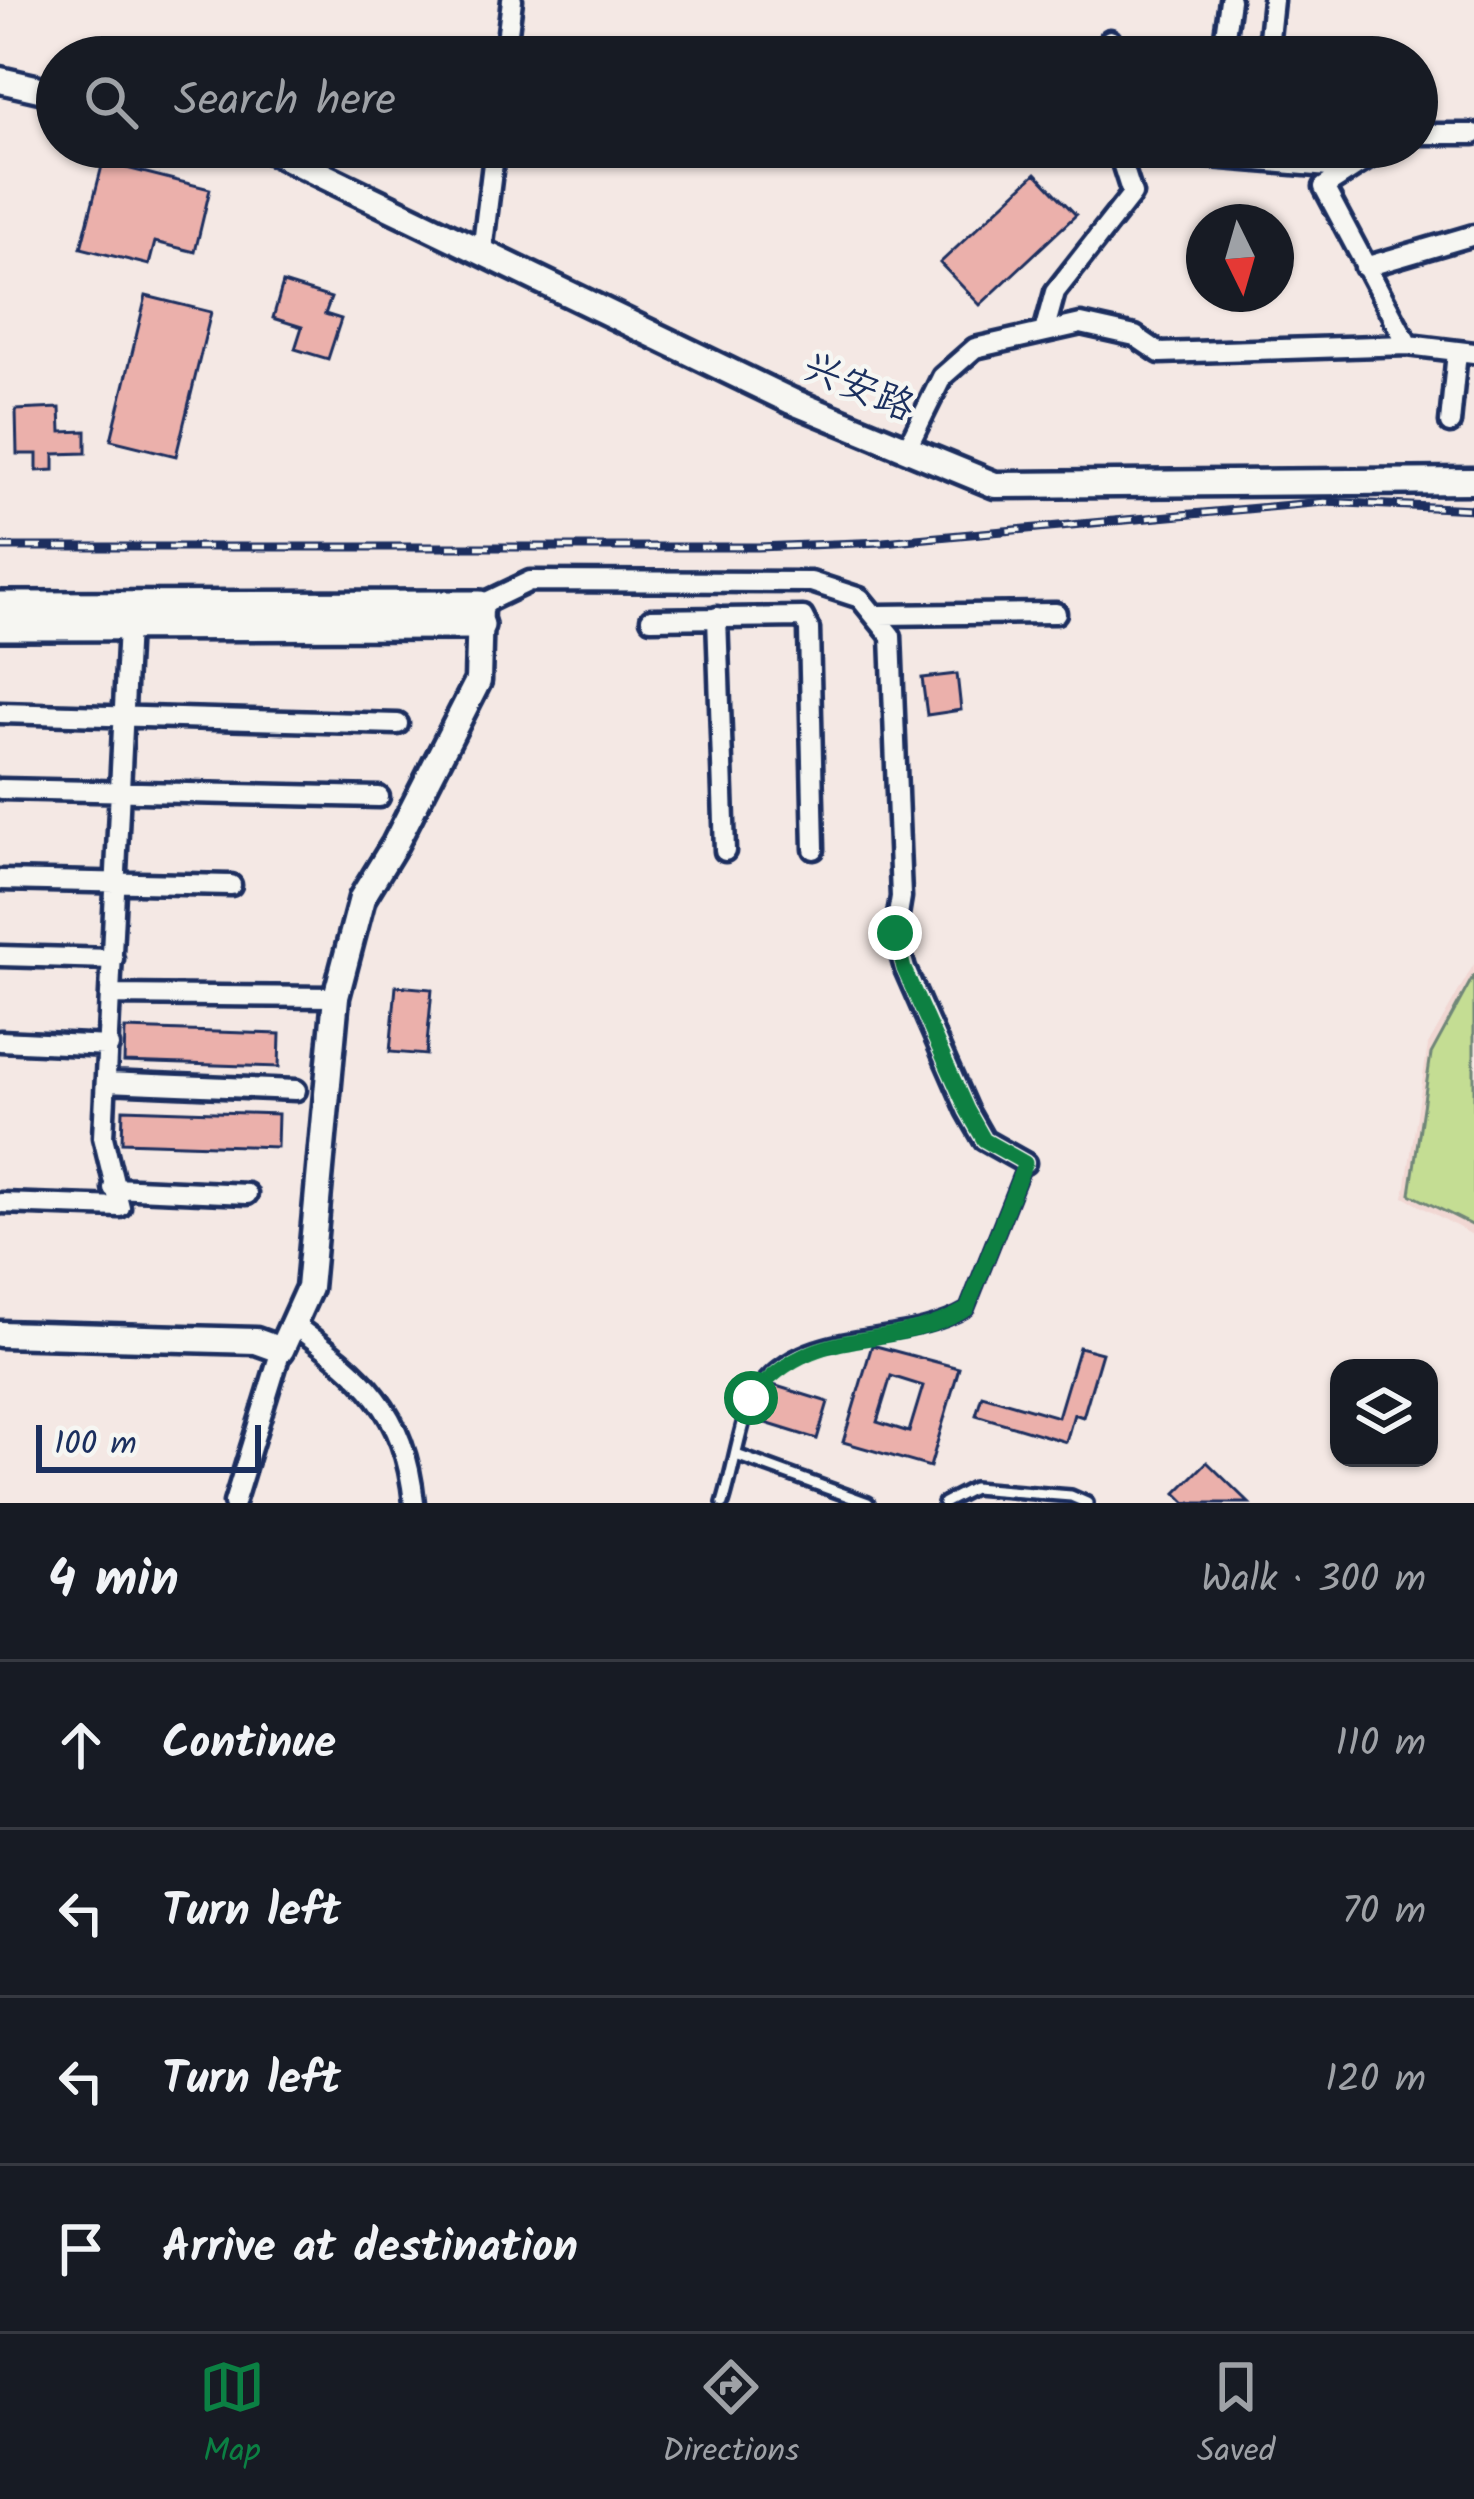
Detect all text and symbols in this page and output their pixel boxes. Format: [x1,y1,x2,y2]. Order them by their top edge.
search box [36,36,1438,168]
text: Search here [174,66,396,138]
icon: search [78,69,144,135]
north arrow [1186,204,1294,312]
street label: 兴安路 [792,338,924,440]
route end [868,906,922,960]
map controls [1330,1359,1438,1467]
button: layers [1330,1359,1438,1467]
route start [724,1371,778,1425]
scale bar [36,1419,261,1472]
text: 100 m [54,1419,137,1472]
text: 4 min [48,1541,179,1622]
text: Walk · 300 m [1201,1550,1426,1612]
text: Continue [162,1709,336,1781]
icon: ahead [48,1712,114,1778]
text: 110 m [1335,1714,1426,1776]
text: Turn left [162,1877,341,1949]
icon: left [48,1880,114,1946]
text: 70 m [1342,1882,1426,1944]
text: Turn left [162,2045,341,2117]
icon: left [48,2048,114,2114]
text: 120 m [1325,2050,1426,2112]
text: Arrive at destination [162,2213,578,2285]
icon: arrive [48,2216,114,2282]
tab: Map [199,2354,265,2479]
tab: Directions [662,2354,799,2479]
tab: Saved [1197,2354,1275,2479]

